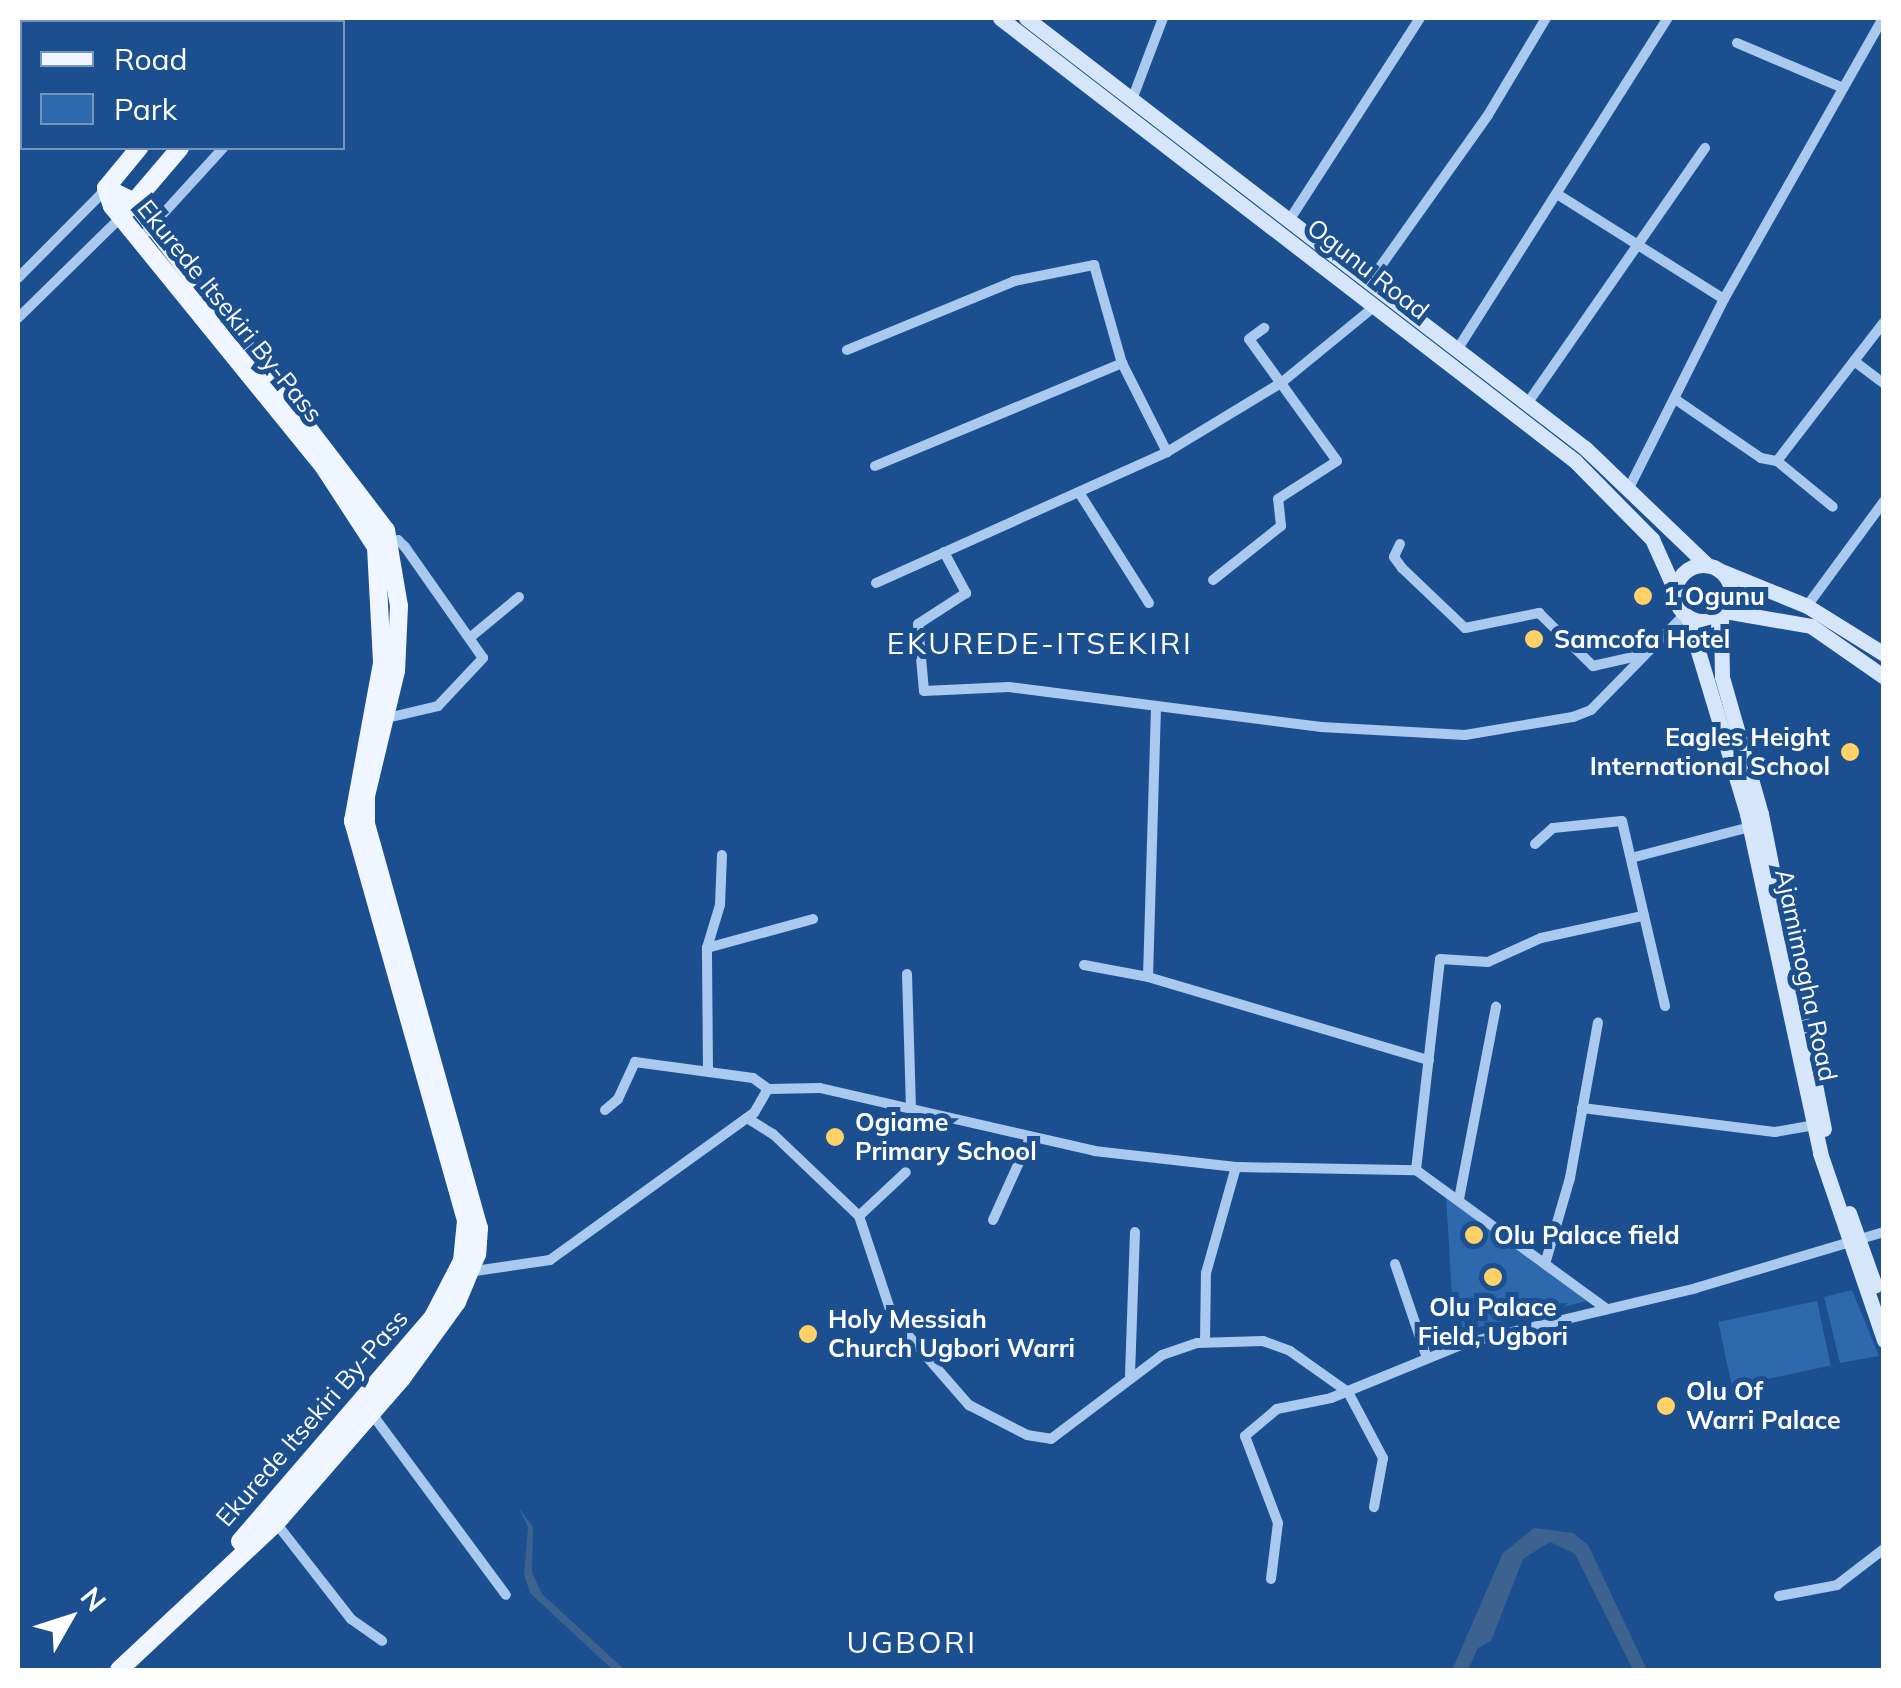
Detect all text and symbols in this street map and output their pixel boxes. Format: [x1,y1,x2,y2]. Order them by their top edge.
legend [20,20,345,150]
text: Road [114,40,188,78]
text: Park [114,90,177,128]
street label: Ekurede Itsekiri By-Pass [131,194,329,428]
street label: Ogunu Road [1301,212,1435,326]
place label: 1 Ogunu [1663,581,1765,611]
marker: 1 Ogunu [1632,585,1654,607]
place label: Samcofa Hotel [1554,624,1730,654]
district label: EKUREDE-ITSEKIRI [887,625,1193,661]
marker: Samcofa Hotel [1523,628,1545,650]
place label: Eagles Height International School [1590,723,1830,782]
marker: Eagles Height International School [1839,741,1861,763]
street label: Ajamimogha Road [1769,866,1843,1084]
place label: Ogiame Primary School [855,1108,1037,1167]
marker: Ogiame Primary School [824,1126,846,1148]
place label: Olu Palace field [1494,1220,1680,1250]
marker: Olu Palace field [1463,1224,1485,1246]
marker: Olu Palace Field, Ugbori [1482,1266,1504,1288]
place label: Olu Palace Field, Ugbori [1418,1293,1568,1352]
street label: Ekurede Itsekiri By-Pass [210,1304,414,1532]
place label: Holy Messiah Church Ugbori Warri [828,1305,1075,1364]
marker: Holy Messiah Church Ugbori Warri [797,1323,819,1345]
place label: Olu Of Warri Palace [1686,1377,1841,1436]
marker: Olu Of Warri Palace [1655,1395,1677,1417]
north arrow [20,1568,120,1668]
text: N [73,1580,114,1618]
district label: UGBORI [847,1624,977,1660]

